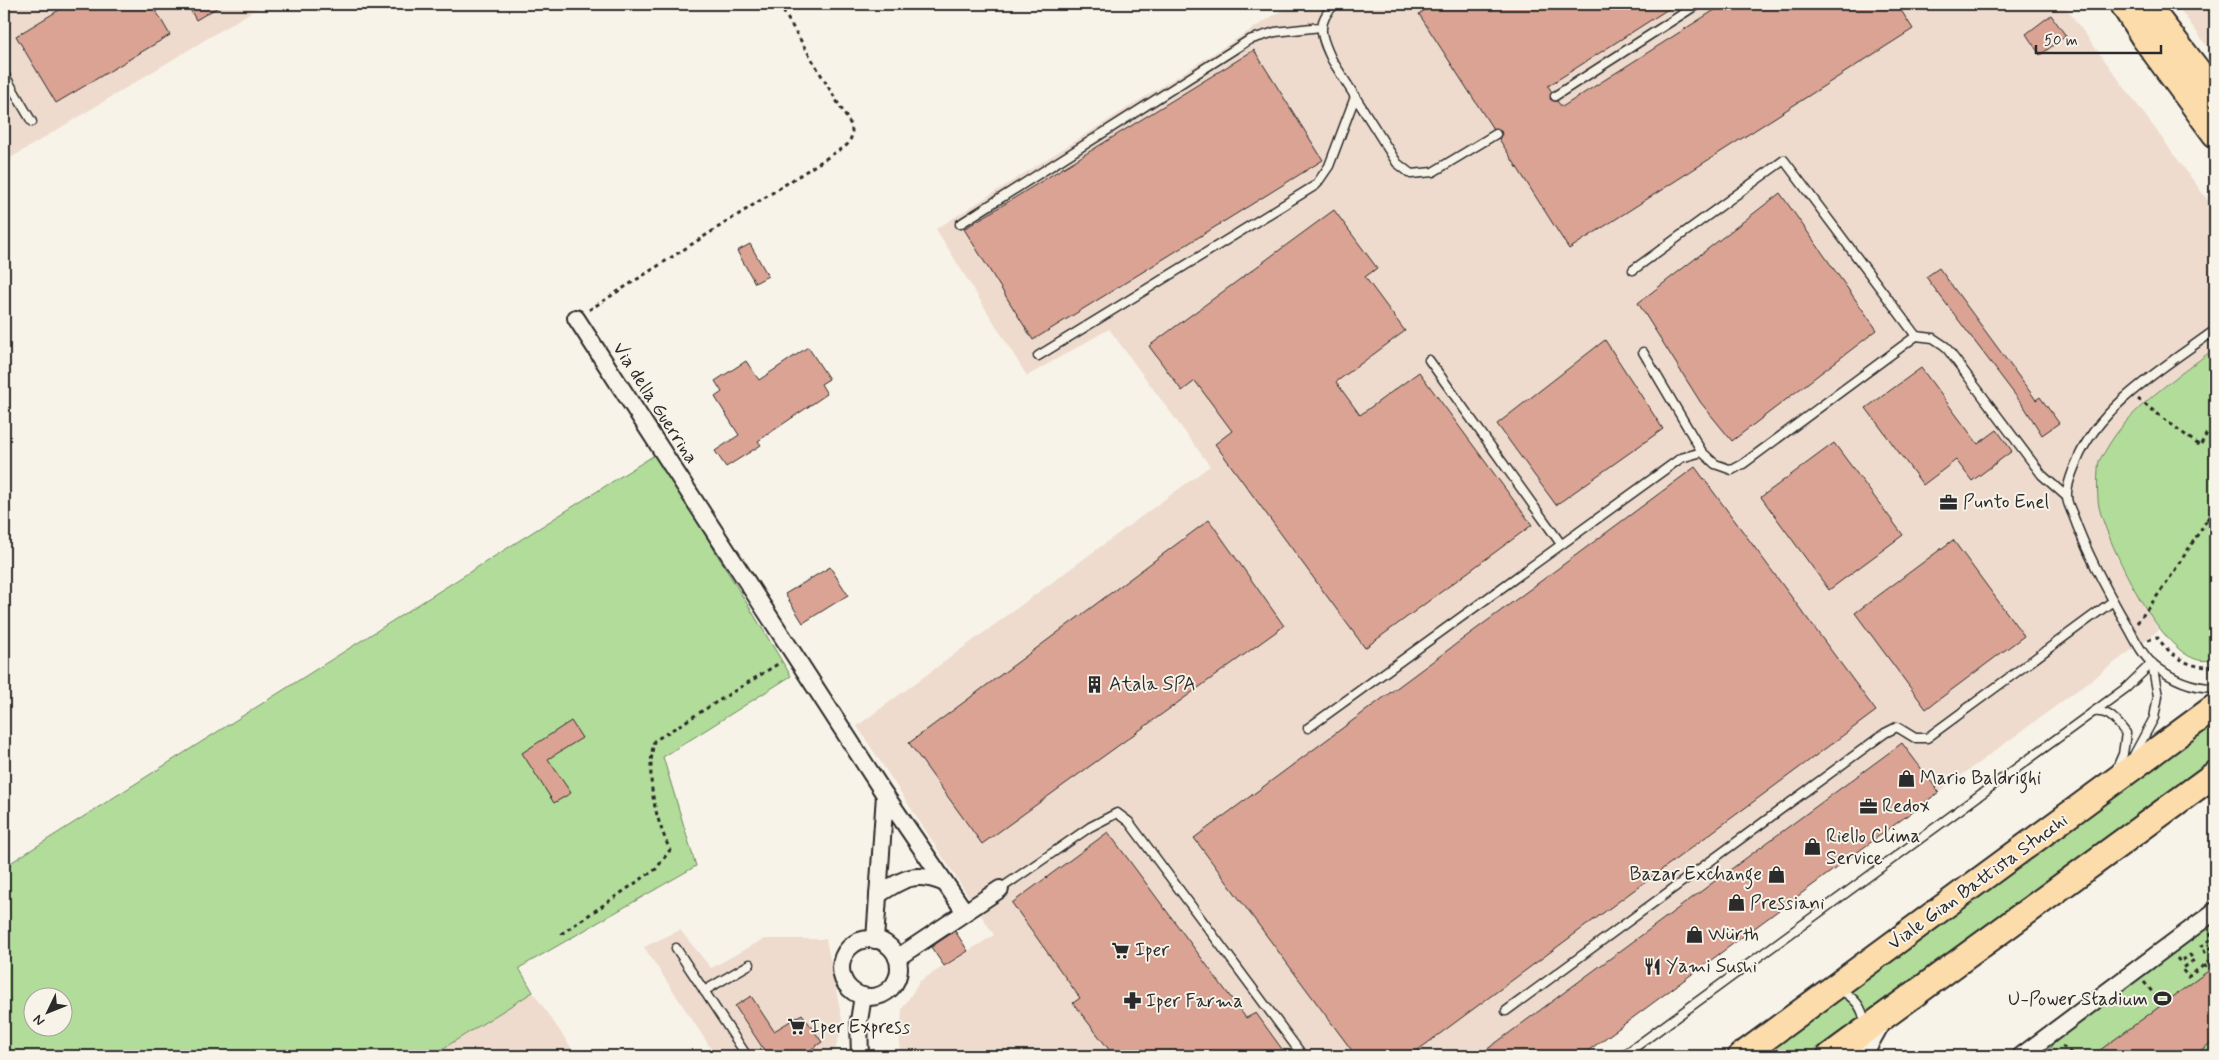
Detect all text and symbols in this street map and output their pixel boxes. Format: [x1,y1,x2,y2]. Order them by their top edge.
scale bar [2036,22,2162,54]
text: 50 m [2044,31,2078,51]
street label: Via della Guerrina [606,337,704,469]
place label: Punto Enel [1963,490,2050,515]
office icon: Punto Enel [1939,492,1959,512]
place label: Atala SPA [1109,672,1196,697]
building icon: Atala SPA [1085,674,1105,694]
place label: Mario Baldrighi [1920,766,2041,794]
shop icon: Mario Baldrighi [1896,768,1916,788]
place label: Redox [1882,794,1930,819]
office icon: Redox [1858,796,1878,816]
street label: Viale Gian Battista Stucchi [1883,808,2073,956]
place label: Riello Clima Service [1826,824,1920,871]
shop icon: Riello Clima Service [1802,837,1822,857]
place label: Bazar Exchange [1629,862,1762,890]
shop icon: Bazar Exchange [1766,864,1786,884]
place label: Pressiani [1750,891,1825,916]
shop icon: Pressiani [1726,893,1746,913]
place label: Würth [1708,922,1759,947]
shop icon: Würth [1684,924,1704,944]
place label: Iper [1135,938,1169,963]
supermarket icon: Iper [1111,940,1131,960]
place label: Yami Sushi [1666,954,1757,979]
restaurant icon: Yami Sushi [1642,956,1662,976]
place label: U-Power Stadium [2008,987,2148,1012]
north arrow [22,988,72,1038]
place label: Iper Farma [1146,989,1243,1014]
sports icon: U-Power Stadium [2152,989,2172,1009]
pharmacy icon: Iper Farma [1122,991,1142,1011]
text: N [29,1011,49,1030]
place label: Iper Express [810,1015,911,1040]
supermarket icon: Iper Express [786,1017,806,1037]

